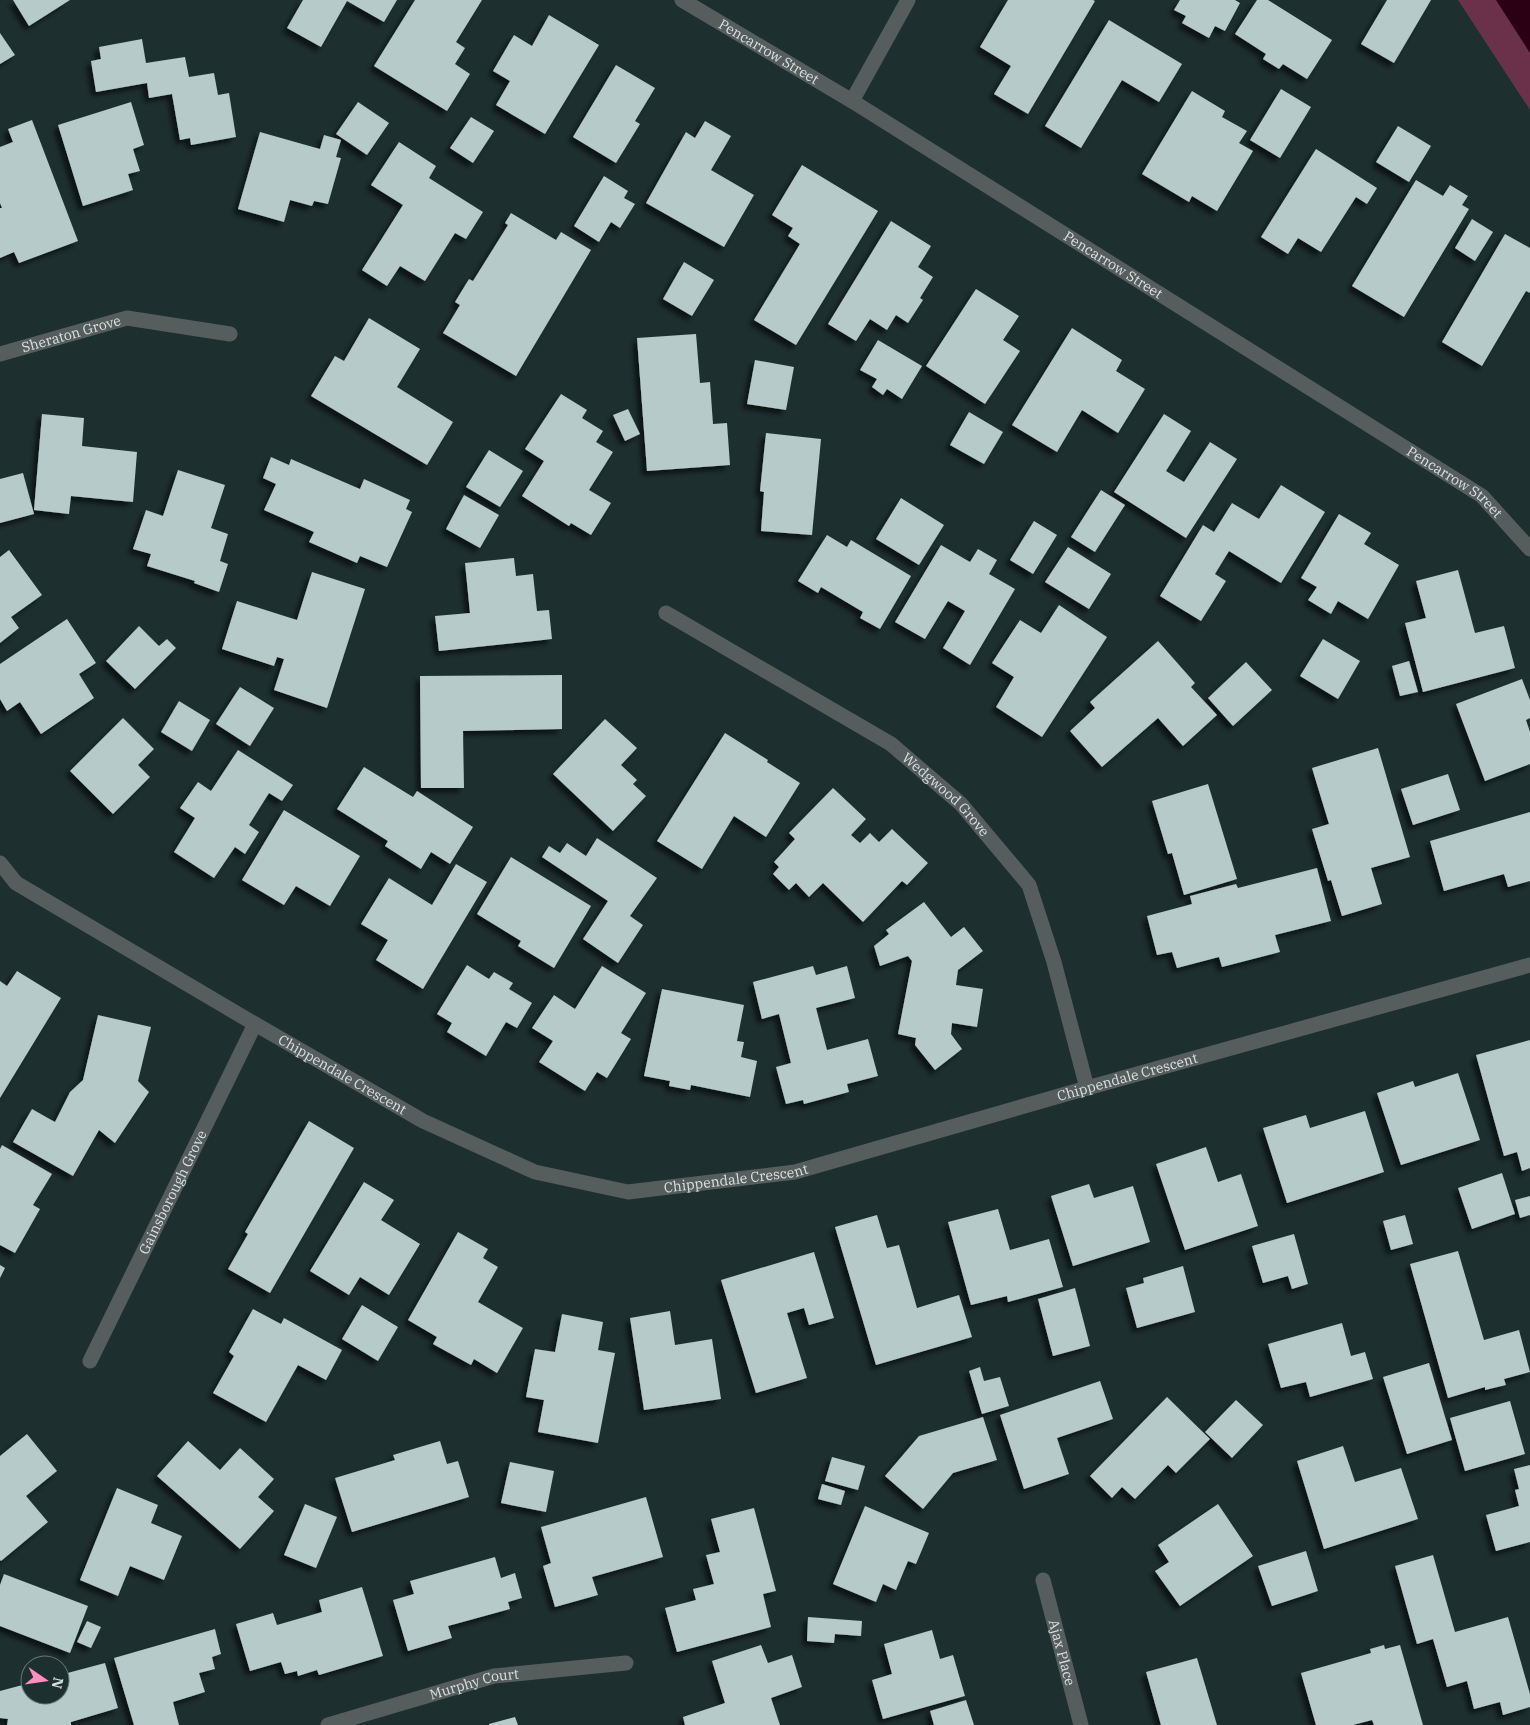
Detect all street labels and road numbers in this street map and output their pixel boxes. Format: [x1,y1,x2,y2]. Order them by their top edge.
street label: Pencarrow Street [715,15,822,88]
street label: Pencarrow Street [1060,227,1166,303]
street label: Sheraton Grove [20,311,123,356]
street label: Pencarrow Street [1403,442,1506,522]
street label: Wedgwood Grove [898,749,993,840]
street label: Chippendale Crescent [275,1030,410,1119]
street label: Chippendale Crescent [1055,1049,1200,1105]
street label: Gainsborough Grove [135,1127,211,1257]
street label: Chippendale Crescent [663,1160,810,1197]
street label: Ajax Place [1045,1617,1079,1688]
street label: Murphy Court [427,1665,520,1704]

